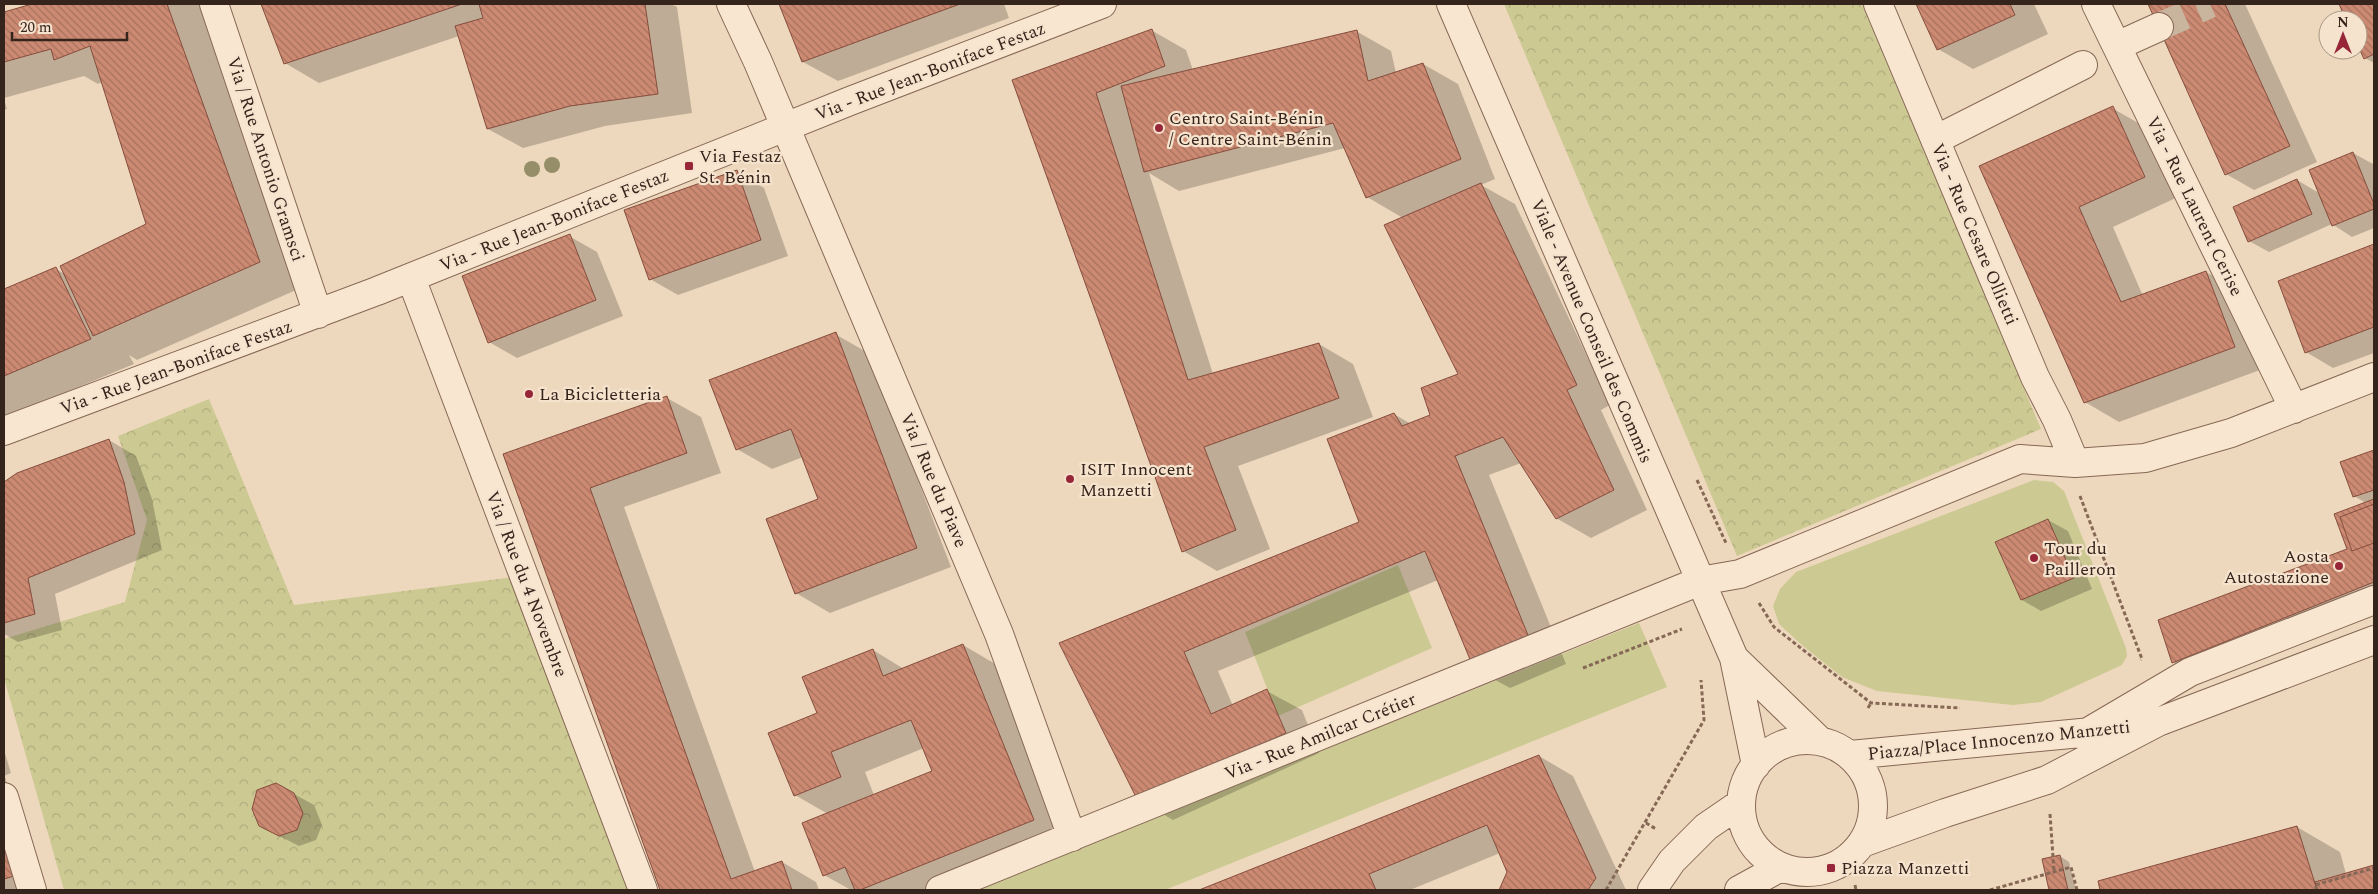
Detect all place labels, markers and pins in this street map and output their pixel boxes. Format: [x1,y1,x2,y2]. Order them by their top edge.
place label: Centro Saint-Bénin / Centre Saint-Bénin [1169,105,1332,153]
marker: Centro Saint-Bénin / Centre Saint-Bénin [1153,122,1165,134]
place label: Via Festaz St. Bénin [699,143,782,191]
marker: Via Festaz St. Bénin [683,160,695,172]
place label: La Bicicletteria [539,381,661,408]
marker: La Bicicletteria [523,388,535,400]
place label: ISIT Innocent Manzetti [1080,456,1192,504]
marker: ISIT Innocent Manzetti [1064,473,1076,485]
place label: Tour du Pailleron [2044,535,2116,583]
place label: Aosta Autostazione [2224,543,2329,591]
marker: Tour du Pailleron [2028,552,2040,564]
marker: Aosta Autostazione [2333,560,2345,572]
place label: Piazza Manzetti [1841,855,1969,882]
marker: Piazza Manzetti [1825,862,1837,874]

